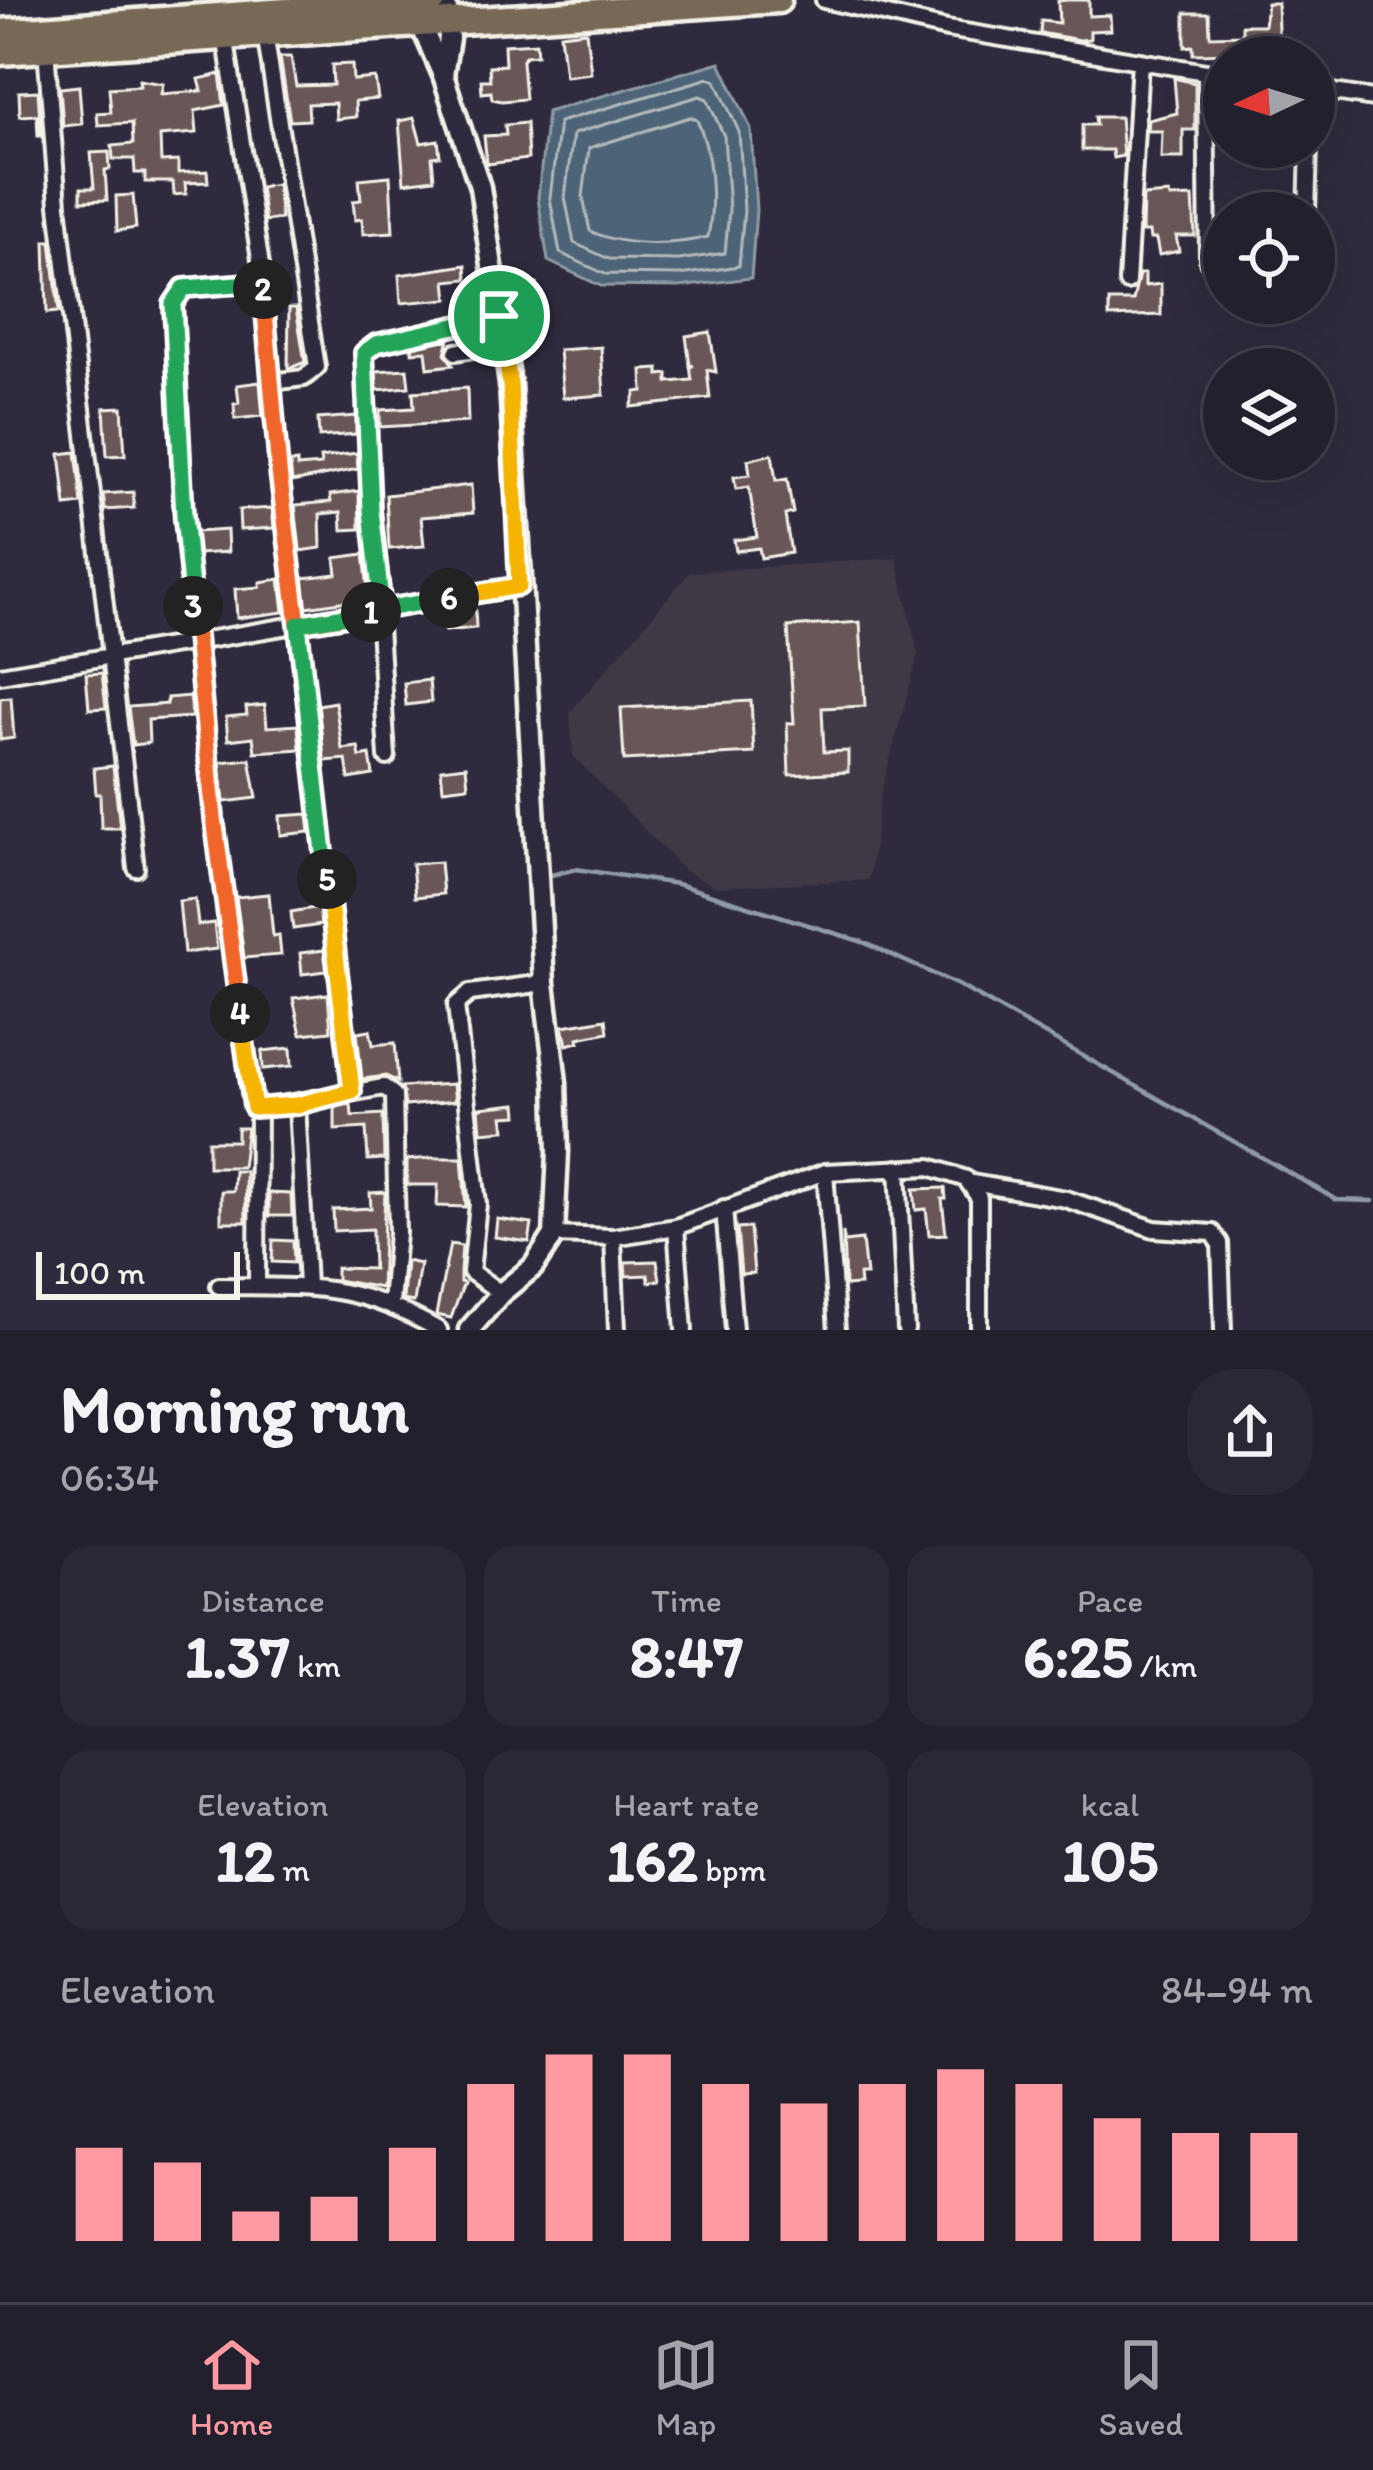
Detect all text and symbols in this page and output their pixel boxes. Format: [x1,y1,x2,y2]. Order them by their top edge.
north arrow [1203,36,1335,168]
map controls [1203,36,1335,480]
button: locate [1203,192,1335,324]
pin: 2 [233,259,293,319]
pin [448,265,550,367]
text: 2 [254,269,272,308]
icon: arrive [466,283,532,349]
button: layers [1203,348,1335,480]
pin: 6 [419,568,479,628]
pin: 3 [163,576,223,636]
text: 6 [440,578,458,617]
pin: 1 [341,582,401,642]
text: 3 [184,586,202,625]
text: 1 [363,592,379,631]
pin: 5 [297,849,357,909]
text: 5 [318,859,336,898]
pin: 4 [210,983,270,1043]
text: 4 [230,993,250,1032]
scale bar [36,1246,240,1299]
text: 100 m [54,1253,145,1292]
text: Morning run [60,1369,409,1449]
button: share [1187,1369,1313,1495]
text: 06:34 [60,1454,159,1501]
text: Distance [201,1581,325,1620]
text: Time [651,1581,722,1620]
text: Pace [1077,1581,1143,1620]
text: 1.37 [185,1620,290,1692]
text: 8:47 [630,1620,743,1692]
text: 6:25 [1023,1620,1132,1692]
text: km [290,1646,341,1685]
text: /km [1132,1646,1197,1685]
text: Elevation [197,1785,328,1824]
text: Heart rate [613,1785,760,1824]
text: kcal [1081,1785,1139,1824]
text: 12 [216,1824,275,1896]
text: 162 [607,1824,698,1896]
text: 105 [1062,1824,1158,1896]
text: m [275,1850,310,1889]
text: bpm [698,1850,766,1889]
text: Elevation [60,1966,215,2013]
text: 84–94 m [1161,1966,1313,2013]
tab: Home [190,2332,273,2443]
tab: Map [653,2332,719,2443]
tab: Saved [1099,2332,1183,2443]

